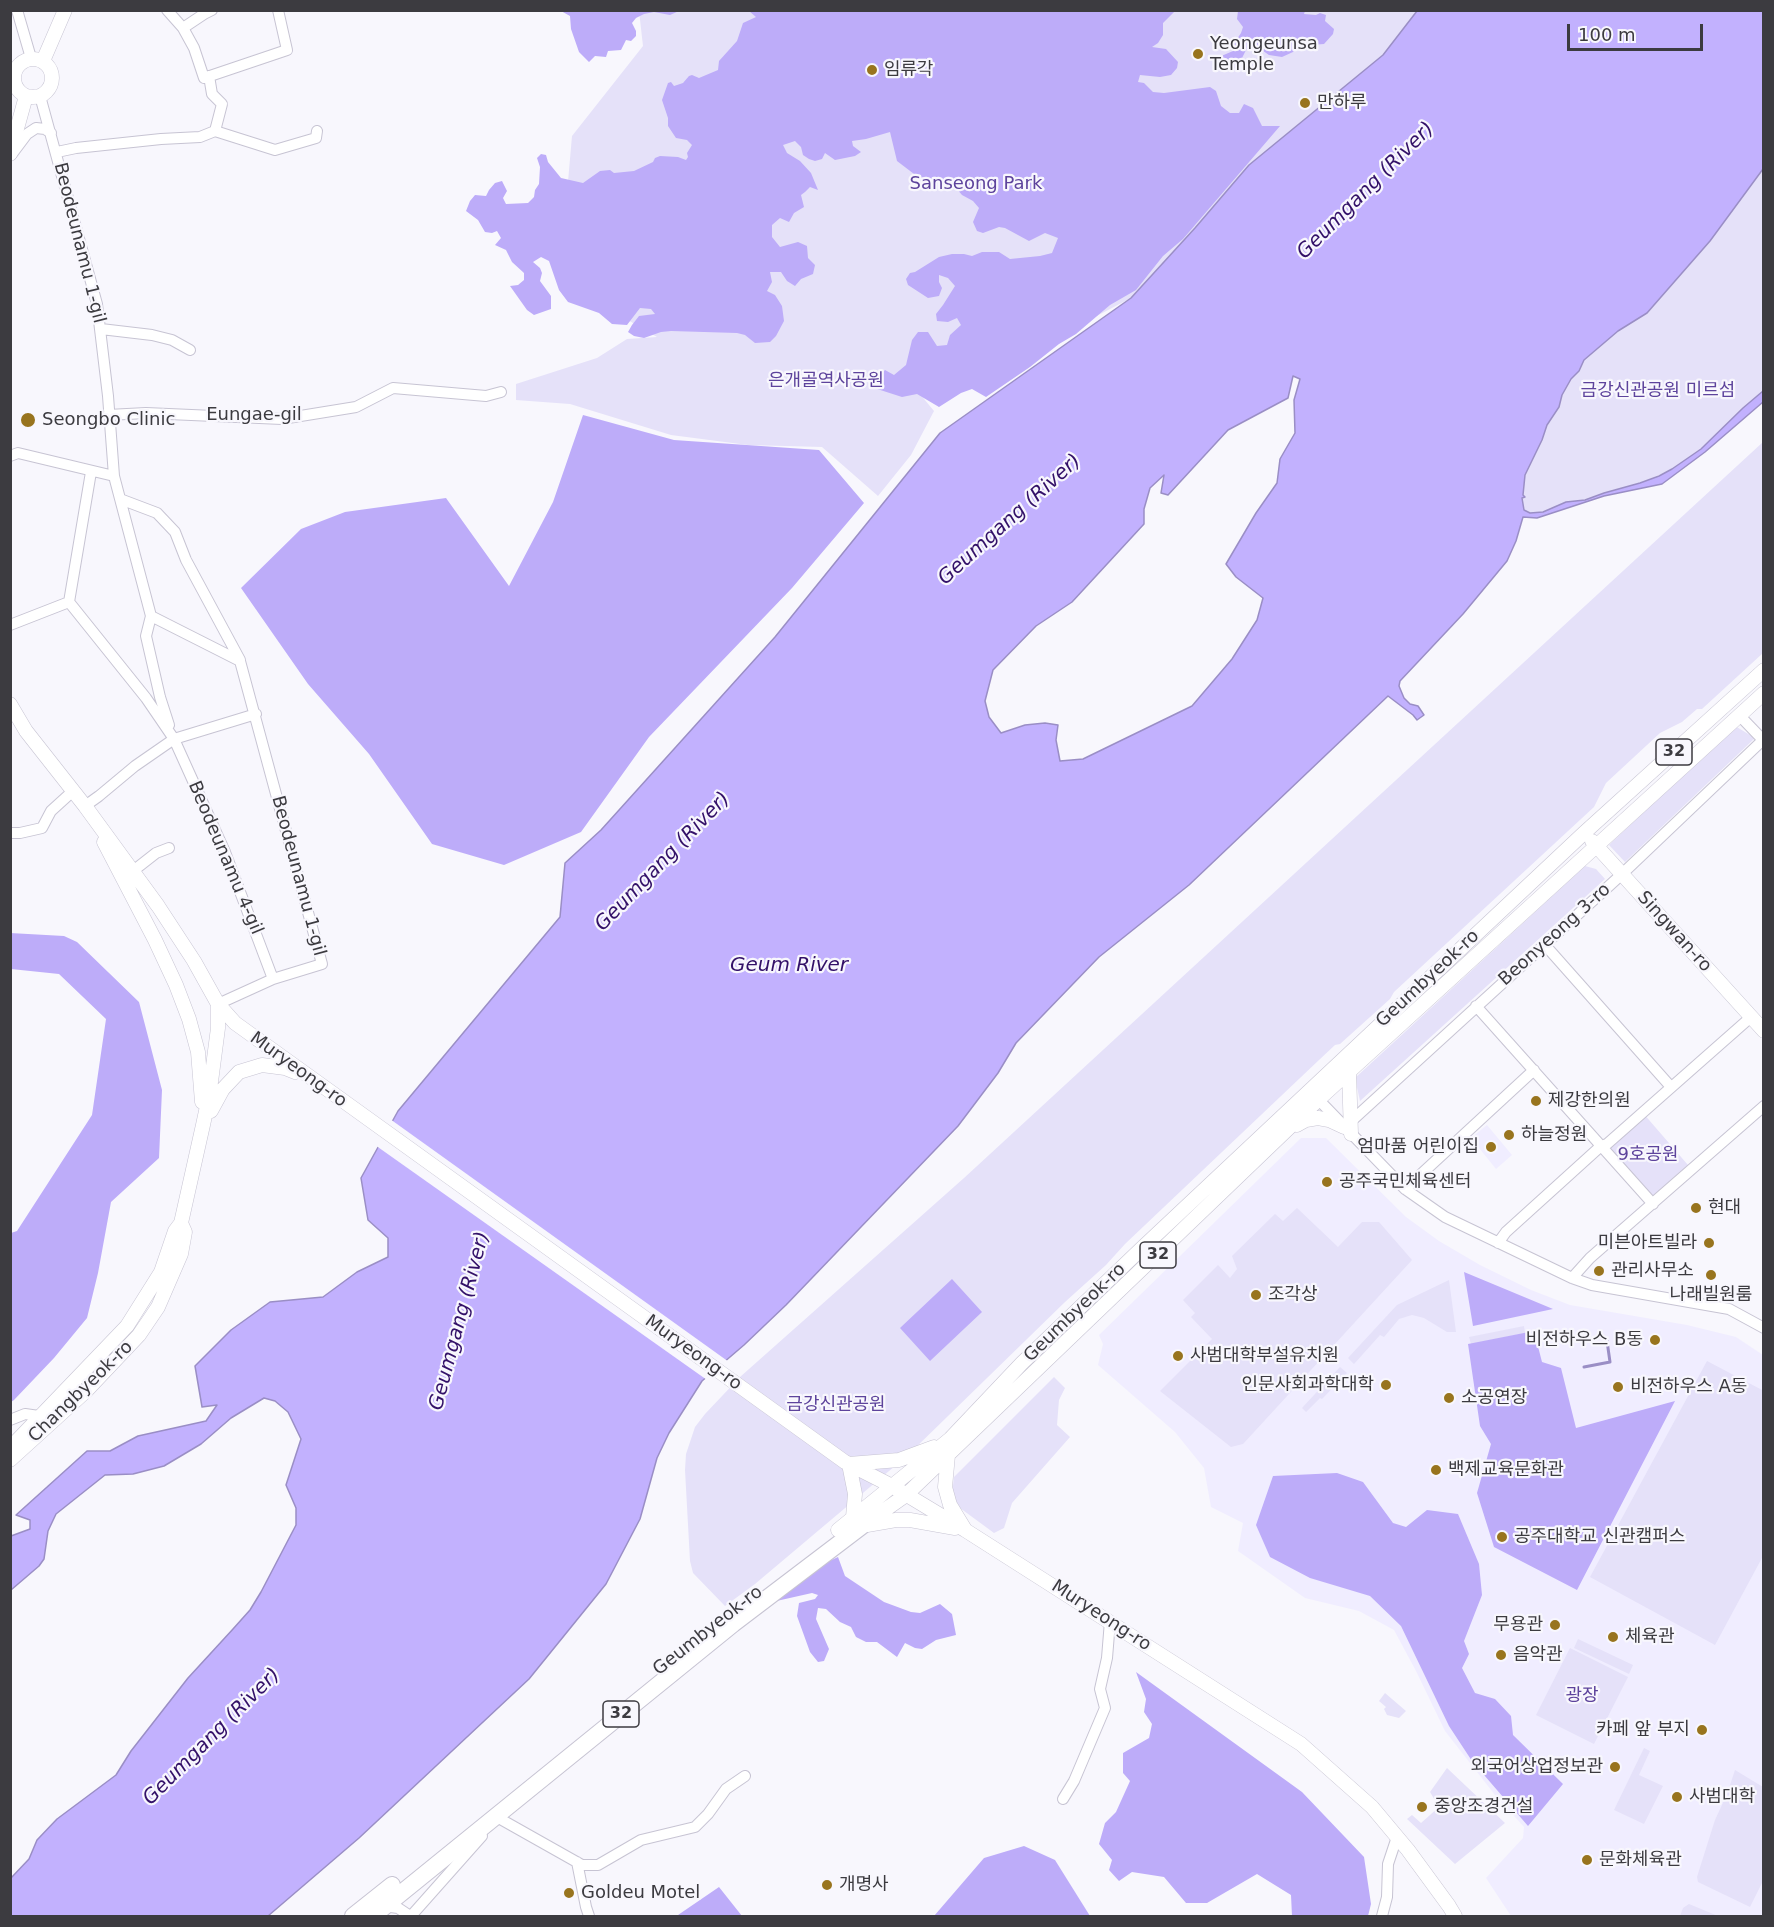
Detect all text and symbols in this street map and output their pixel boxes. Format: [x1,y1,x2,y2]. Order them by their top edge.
scale bar [1570,12,1706,50]
text: 100 m [1578,24,1636,45]
place label: Yeongeunsa Temple [1210,33,1318,76]
marker: Yeongeunsa Temple [1191,47,1205,61]
place label: 임류각 [884,59,934,81]
marker: 임류각 [865,63,879,77]
place label: 만하루 [1317,92,1367,114]
marker: 만하루 [1298,96,1312,110]
water label: Geumgang (River) [1292,117,1440,265]
street label: Beodeunamu 1-gil [49,160,109,326]
park label: Sanseong Park [910,173,1042,195]
park label: 은개골역사공원 [768,370,884,392]
park label: 금강신관공원 미르섬 [1581,380,1735,402]
street label: Eungae-gil [206,404,302,426]
place label: Seongbo Clinic [42,409,175,431]
marker: Seongbo Clinic [19,411,37,429]
water label: Geumgang (River) [934,450,1086,590]
road number: 32 [1656,739,1692,765]
street label: Beodeunamu 4-gil [183,778,267,938]
water label: Geumgang (River) [590,787,736,937]
street label: Beodeunamu 1-gil [266,794,330,958]
street label: Beonyeong 3-ro [1495,879,1615,991]
street label: Singwan-ro [1632,887,1716,977]
street label: Geumbyeok-ro [1372,926,1484,1032]
water label: Geum River [730,954,848,978]
street label: Muryeong-ro [245,1028,351,1112]
place label: 제강한의원 [1548,1090,1631,1112]
marker: 제강한의원 [1529,1094,1543,1108]
place label: 하늘정원 [1521,1124,1587,1146]
marker: 하늘정원 [1502,1128,1516,1142]
place label: 엄마품 어린이집 [1357,1136,1479,1158]
marker: 엄마품 어린이집 [1484,1140,1498,1154]
park label: 9호공원 [1617,1144,1679,1166]
place label: 공주국민체육센터 [1339,1171,1471,1193]
marker: 공주국민체육센터 [1320,1175,1334,1189]
place label: 현대 [1708,1197,1741,1219]
marker: 현대 [1689,1201,1703,1215]
water label: Geumgang (River) [425,1229,495,1413]
place label: 미븐아트빌라 [1598,1232,1697,1254]
marker: 미븐아트빌라 [1702,1236,1716,1250]
road number: 32 [1140,1242,1176,1268]
street label: Geumbyeok-ro [1020,1259,1130,1367]
place label: 관리사무소 [1611,1260,1694,1282]
marker: 관리사무소 [1592,1264,1606,1278]
marker: 나래빌원룸 [1704,1268,1718,1282]
place label: 조각상 [1268,1284,1318,1306]
place label: 나래빌원룸 [1670,1284,1752,1306]
marker: 조각상 [1249,1288,1263,1302]
street label: Muryeong-ro [640,1311,746,1395]
place label: 비전하우스 B동 [1526,1329,1643,1351]
marker: 비전하우스 B동 [1648,1333,1662,1347]
street label: Changbyeok-ro [24,1337,138,1447]
place label: 사범대학부설유치원 [1190,1345,1339,1367]
marker: 사범대학부설유치원 [1171,1349,1185,1363]
place label: 인문사회과학대학 [1242,1374,1374,1396]
place label: 비전하우스 A동 [1630,1376,1747,1398]
marker: 인문사회과학대학 [1379,1378,1393,1392]
marker: 비전하우스 A동 [1611,1380,1625,1394]
place label: 소공연장 [1461,1387,1527,1409]
marker: 소공연장 [1442,1391,1456,1405]
park label: 금강신관공원 [786,1394,886,1416]
place label: 백제교육문화관 [1448,1459,1564,1481]
marker: 백제교육문화관 [1429,1463,1443,1477]
place label: 공주대학교 신관캠퍼스 [1514,1526,1685,1548]
marker: 공주대학교 신관캠퍼스 [1495,1530,1509,1544]
street label: Muryeong-ro [1047,1576,1155,1656]
street label: Geumbyeok-ro [649,1582,767,1680]
place label: 무용관 [1493,1614,1543,1636]
marker: 무용관 [1548,1618,1562,1632]
place label: 체육관 [1625,1626,1675,1648]
marker: 체육관 [1606,1630,1620,1644]
place label: 음악관 [1513,1644,1563,1666]
marker: 음악관 [1494,1648,1508,1662]
water label: Geumgang (River) [138,1663,286,1811]
park label: 광장 [1565,1685,1599,1707]
road number: 32 [603,1701,639,1727]
place label: 카페 앞 부지 [1596,1719,1690,1741]
marker: 카페 앞 부지 [1695,1723,1709,1737]
place label: 외국어상업정보관 [1471,1756,1603,1778]
marker: 외국어상업정보관 [1608,1760,1622,1774]
place label: 사범대학 [1689,1786,1755,1808]
marker: 사범대학 [1670,1790,1684,1804]
place label: 중앙조경건설 [1434,1796,1533,1818]
marker: 중앙조경건설 [1415,1800,1429,1814]
place label: 문화체육관 [1599,1849,1682,1871]
marker: 문화체육관 [1580,1853,1594,1867]
place label: 개명사 [839,1874,889,1896]
marker: 개명사 [820,1878,834,1892]
place label: Goldeu Motel [581,1882,700,1904]
marker: Goldeu Motel [562,1886,576,1900]

